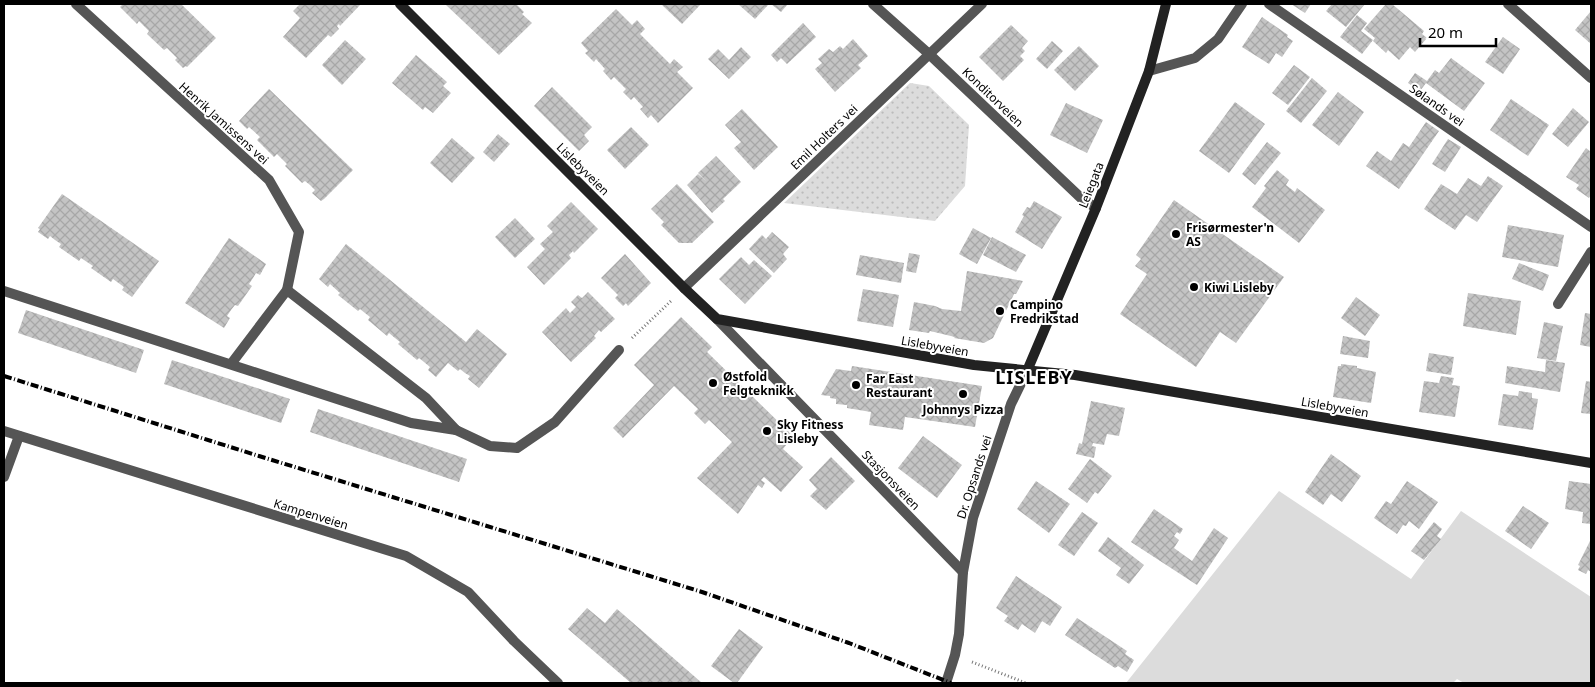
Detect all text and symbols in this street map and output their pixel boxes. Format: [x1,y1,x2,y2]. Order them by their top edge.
scale bar [1420,15,1496,47]
text: 20 m [1428,22,1463,42]
street label: Konditorveien [959,63,1027,131]
street label: Henrik Jamissens vei [175,78,273,168]
street label: Sølands vei [1406,80,1468,130]
street label: Emil Holters vei [787,101,861,173]
street label: Lislebyveien [553,139,613,199]
street label: Leiegata [1074,159,1108,211]
place label: Frisørmester'n AS [1186,219,1274,250]
marker: Frisørmester'n AS [1170,228,1182,240]
place label: Kiwi Lisleby [1204,279,1274,296]
marker: Kiwi Lisleby [1188,281,1200,293]
place label: Campino Fredrikstad [1010,296,1079,327]
marker: Campino Fredrikstad [994,305,1006,317]
street label: Lislebyveien [900,332,970,360]
district label: LISLEBY [995,365,1073,389]
place label: Østfold Felgteknikk [723,368,795,399]
place label: Far East Restaurant [866,370,933,401]
marker: Østfold Felgteknikk [707,377,719,389]
marker: Far East Restaurant [850,379,862,391]
marker: Johnnys Pizza [957,388,969,400]
street label: Lislebyveien [1300,393,1370,421]
place label: Johnnys Pizza [922,401,1003,418]
place label: Sky Fitness Lisleby [777,416,843,447]
marker: Sky Fitness Lisleby [761,425,773,437]
street label: Dr. Opsands vei [952,433,996,521]
street label: Stasjonsveien [858,446,924,514]
street label: Kampenveien [272,495,350,533]

